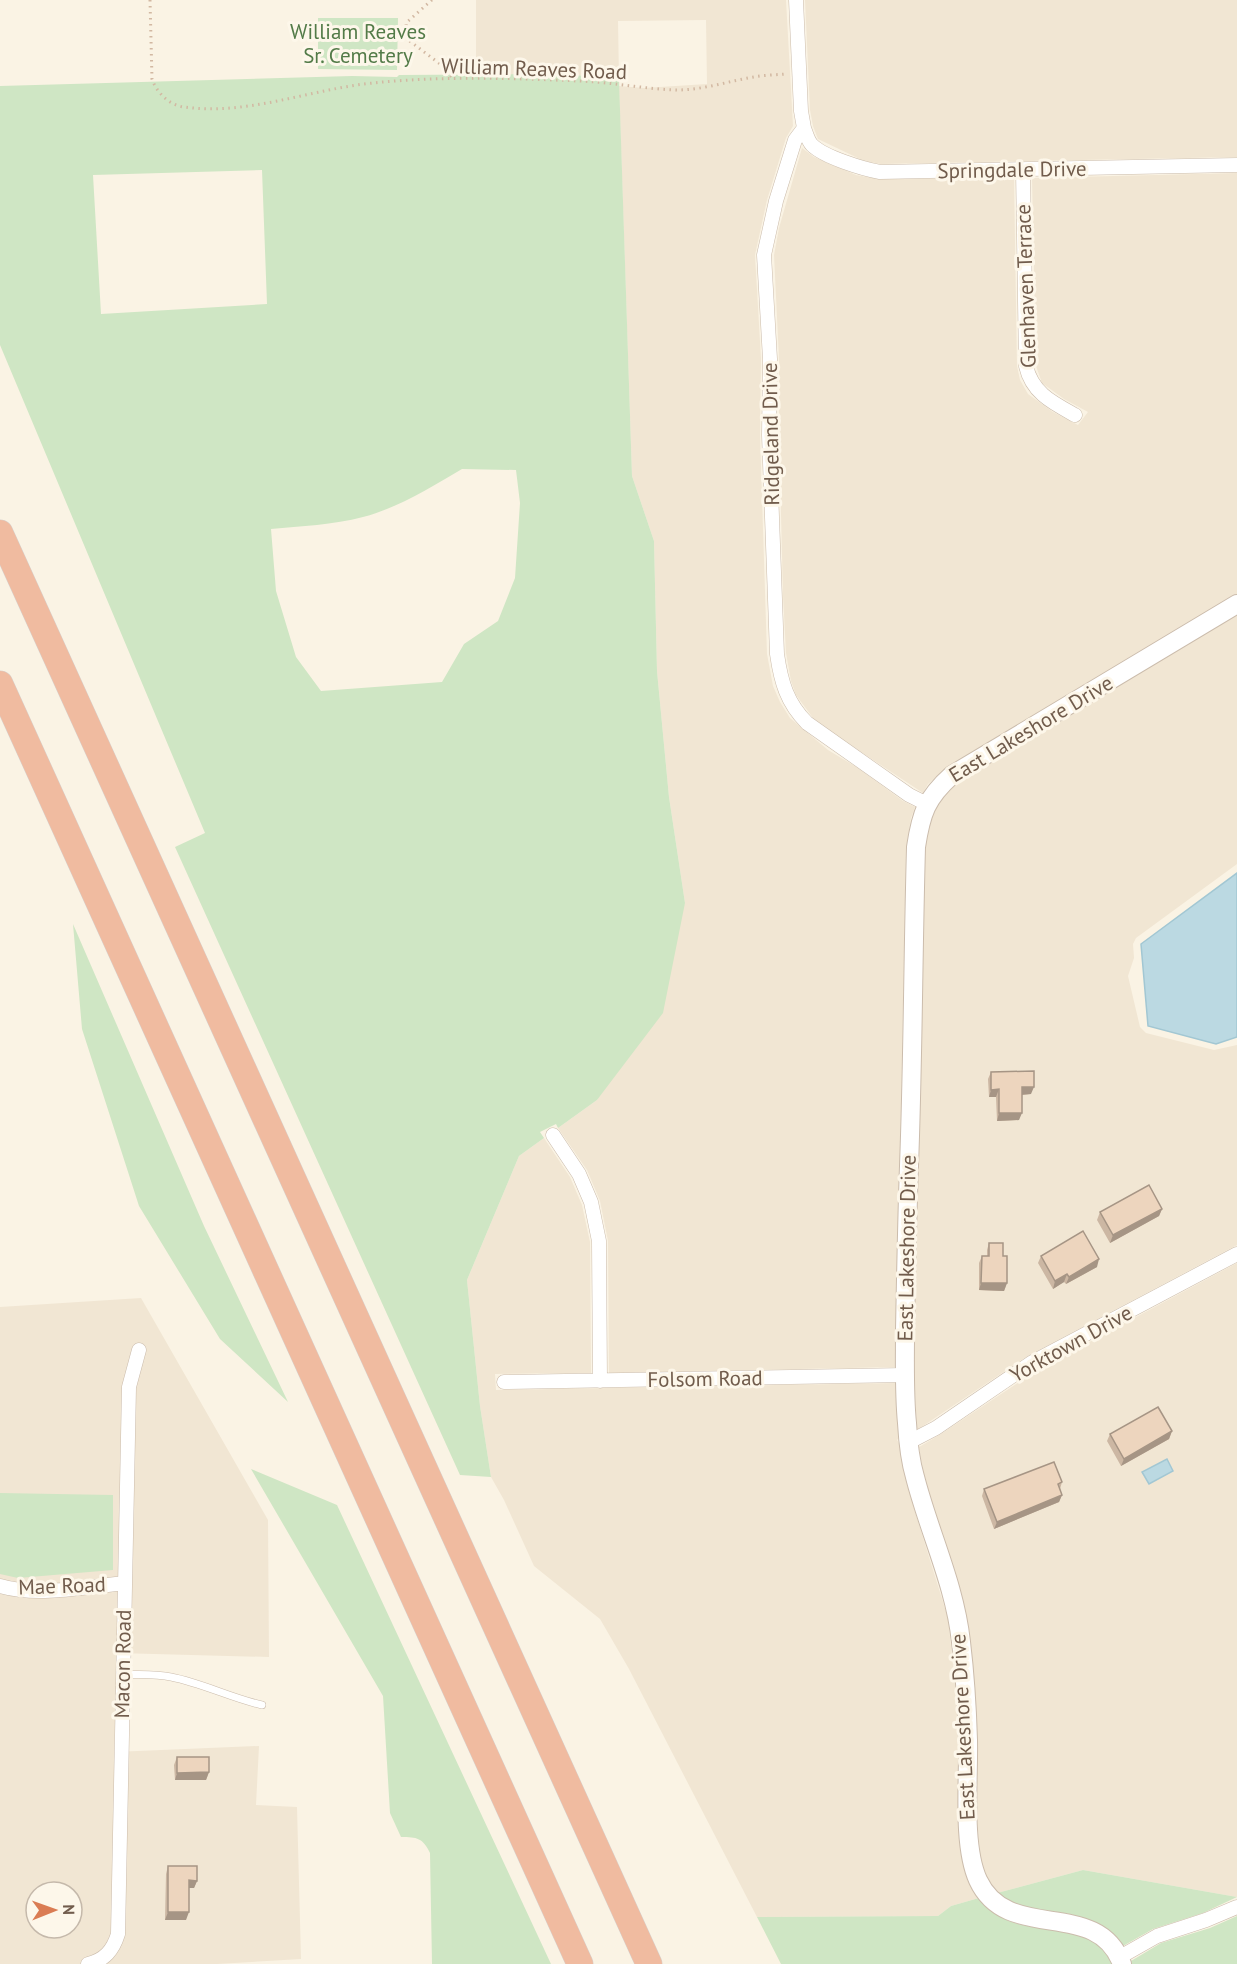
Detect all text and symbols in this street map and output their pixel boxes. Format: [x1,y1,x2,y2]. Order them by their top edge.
park label: William Reaves Sr. Cemetery [290,18,426,69]
street label: William Reaves Road [441,52,627,85]
street label: Springdale Drive [937,155,1087,184]
street label: Glenhaven Terrace [1009,204,1042,368]
street label: Ridgeland Drive [756,362,785,506]
street label: East Lakeshore Drive [944,669,1118,788]
street label: East Lakeshore Drive [891,1154,922,1342]
street label: Yorktown Drive [1005,1299,1137,1388]
street label: Folsom Road [647,1364,763,1393]
street label: Mae Road [18,1570,106,1601]
street label: Macon Road [108,1609,137,1719]
street label: East Lakeshore Drive [944,1633,981,1821]
north arrow [24,1880,84,1940]
text: N [59,1904,79,1915]

